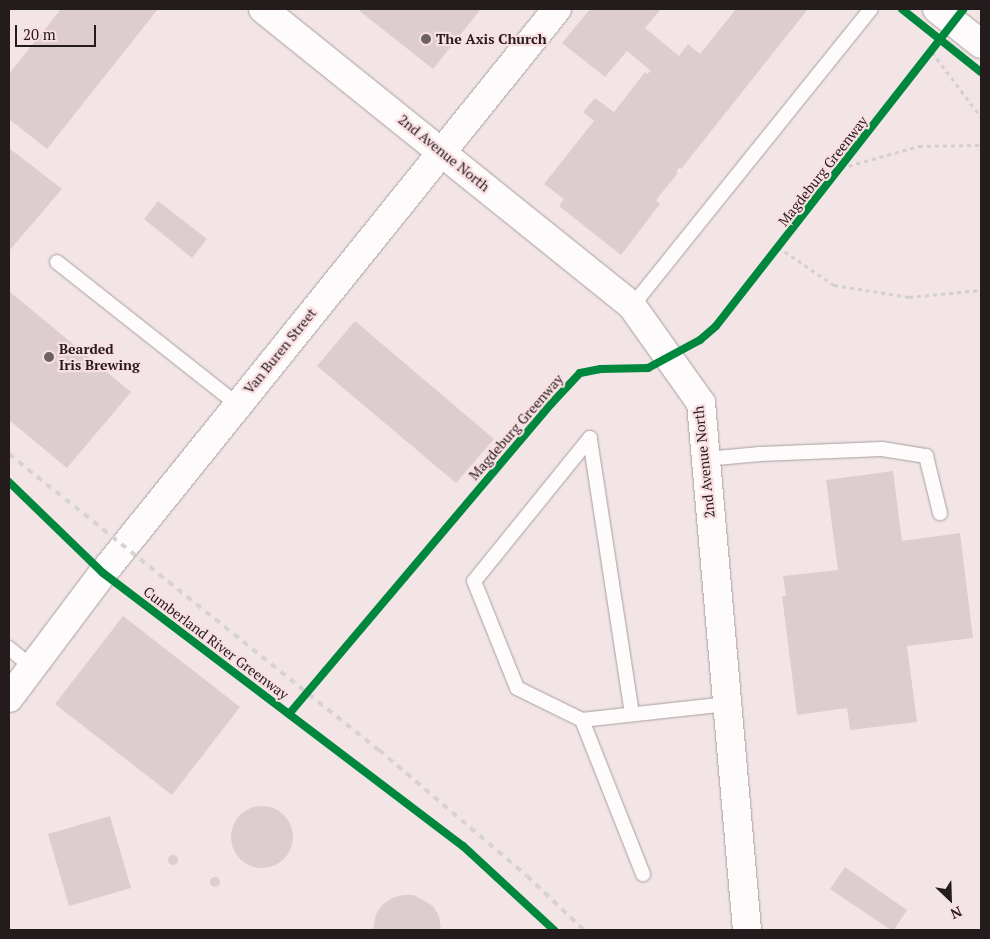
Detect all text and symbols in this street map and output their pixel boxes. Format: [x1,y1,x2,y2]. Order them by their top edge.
scale bar [18,15,99,47]
text: 20 m [23,24,56,44]
place label: The Axis Church [436,31,547,47]
marker: The Axis Church [420,33,432,45]
street label: 2nd Avenue North [395,111,493,195]
street label: Magdeburg Greenway [775,113,871,229]
street label: Van Buren Street [240,305,320,397]
place label: Bearded Iris Brewing [59,341,140,374]
marker: Bearded Iris Brewing [43,351,55,363]
street label: Magdeburg Greenway [465,371,567,483]
street label: 2nd Avenue North [690,405,718,519]
street label: Cumberland River Greenway [140,583,292,703]
north arrow [925,874,975,924]
text: N [948,902,965,924]

